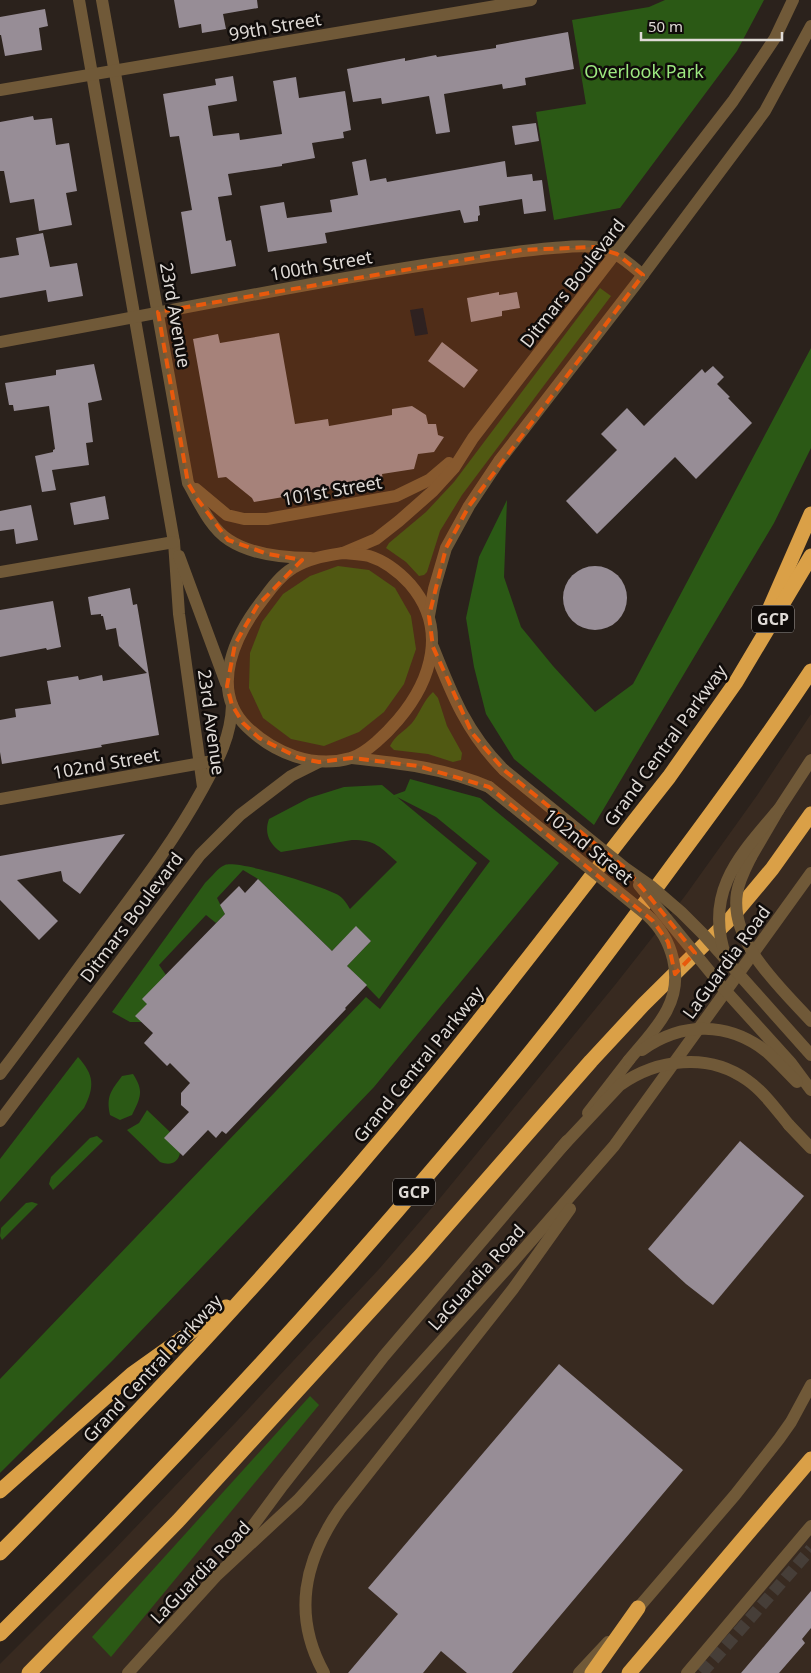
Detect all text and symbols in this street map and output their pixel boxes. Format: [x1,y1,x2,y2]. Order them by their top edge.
street label: 99th Street [227,6,323,46]
scale bar [641,10,782,42]
text: 50 m [648,16,683,36]
park label: Overlook Park [584,59,704,83]
street label: Ditmars Boulevard [514,214,630,352]
street label: 100th Street [268,244,375,286]
street label: 23rd Avenue [155,260,197,370]
street label: 101st Street [280,469,384,511]
road number: GCP [752,606,794,632]
street label: Grand Central Parkway [598,659,732,831]
street label: 23rd Avenue [193,668,231,776]
street label: 102nd Street [51,742,162,784]
street label: 102nd Street [539,803,639,890]
street label: Ditmars Boulevard [74,847,188,987]
street label: LaGuardia Road [677,900,775,1024]
street label: Grand Central Parkway [348,980,489,1147]
road number: GCP [393,1178,435,1206]
street label: LaGuardia Road [422,1219,530,1335]
street label: Grand Central Parkway [77,1288,228,1447]
street label: LaGuardia Road [145,1515,255,1629]

